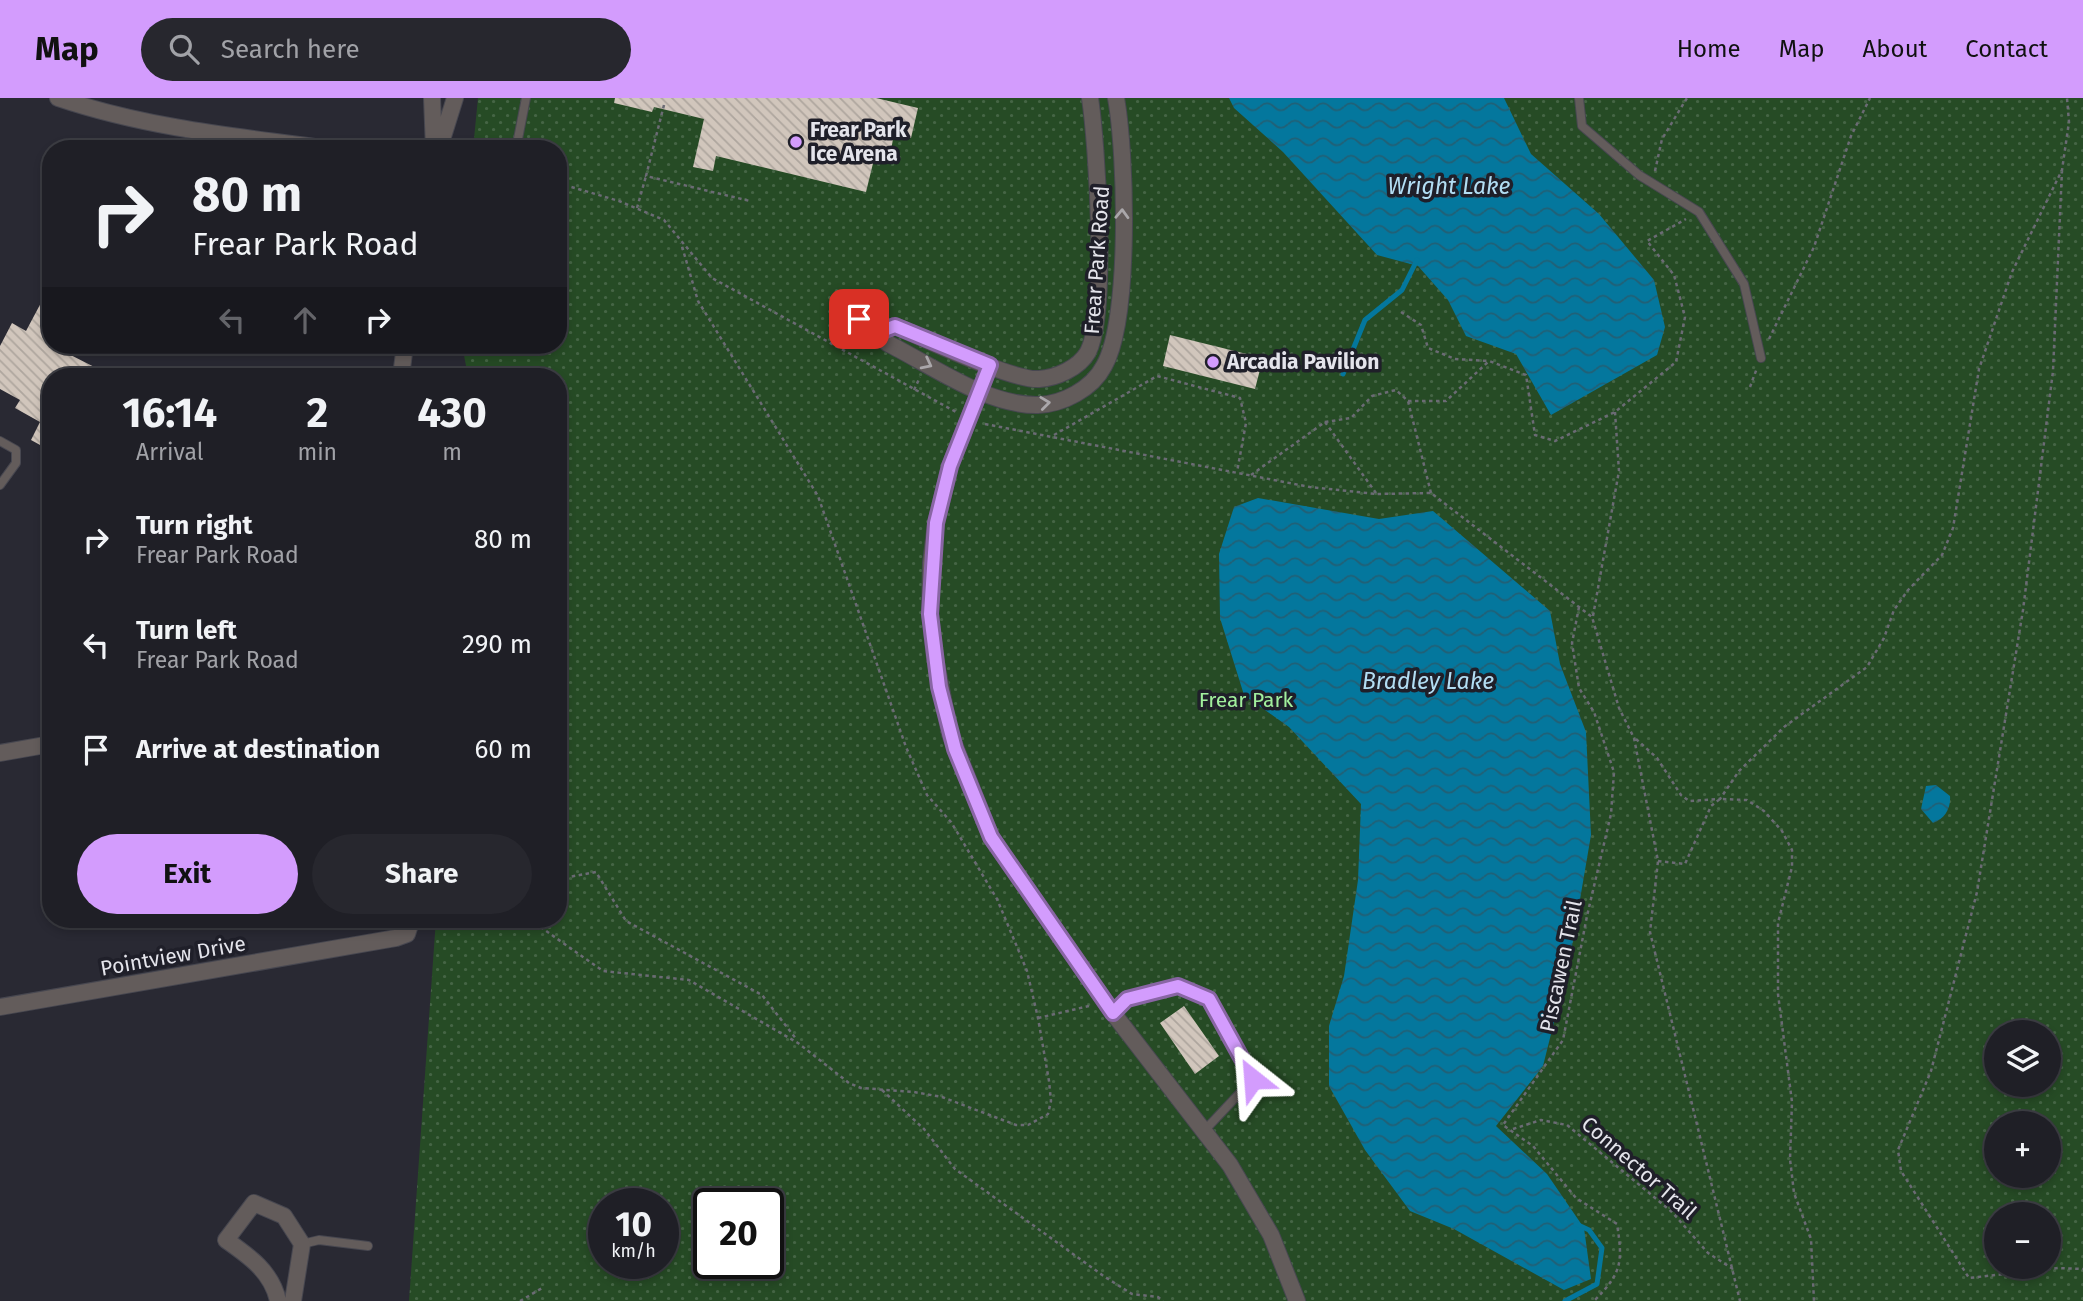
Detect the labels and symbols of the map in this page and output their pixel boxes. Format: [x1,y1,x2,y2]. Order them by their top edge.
place label: Frear Park Ice Arena [810,117,907,167]
marker: Frear Park Ice Arena [788,134,804,150]
water label: Wright Lake [1387,172,1511,200]
street label: Frear Park Road [1079,185,1115,335]
one-way arrow [1115,208,1130,219]
pin [829,289,889,349]
place label: Arcadia Pavilion [1226,349,1379,375]
marker: Arcadia Pavilion [1205,354,1221,370]
one-way arrow [920,355,933,369]
one-way arrow [1039,395,1051,410]
water label: Bradley Lake [1362,667,1494,695]
park label: Frear Park [1199,687,1294,713]
street label: Piscawen Trail [1534,897,1588,1035]
street label: Pointview Drive [98,930,248,982]
position arrow [1216,1042,1290,1116]
street label: Connector Trail [1576,1111,1702,1225]
speed limit sign: 20 [693,1188,784,1279]

